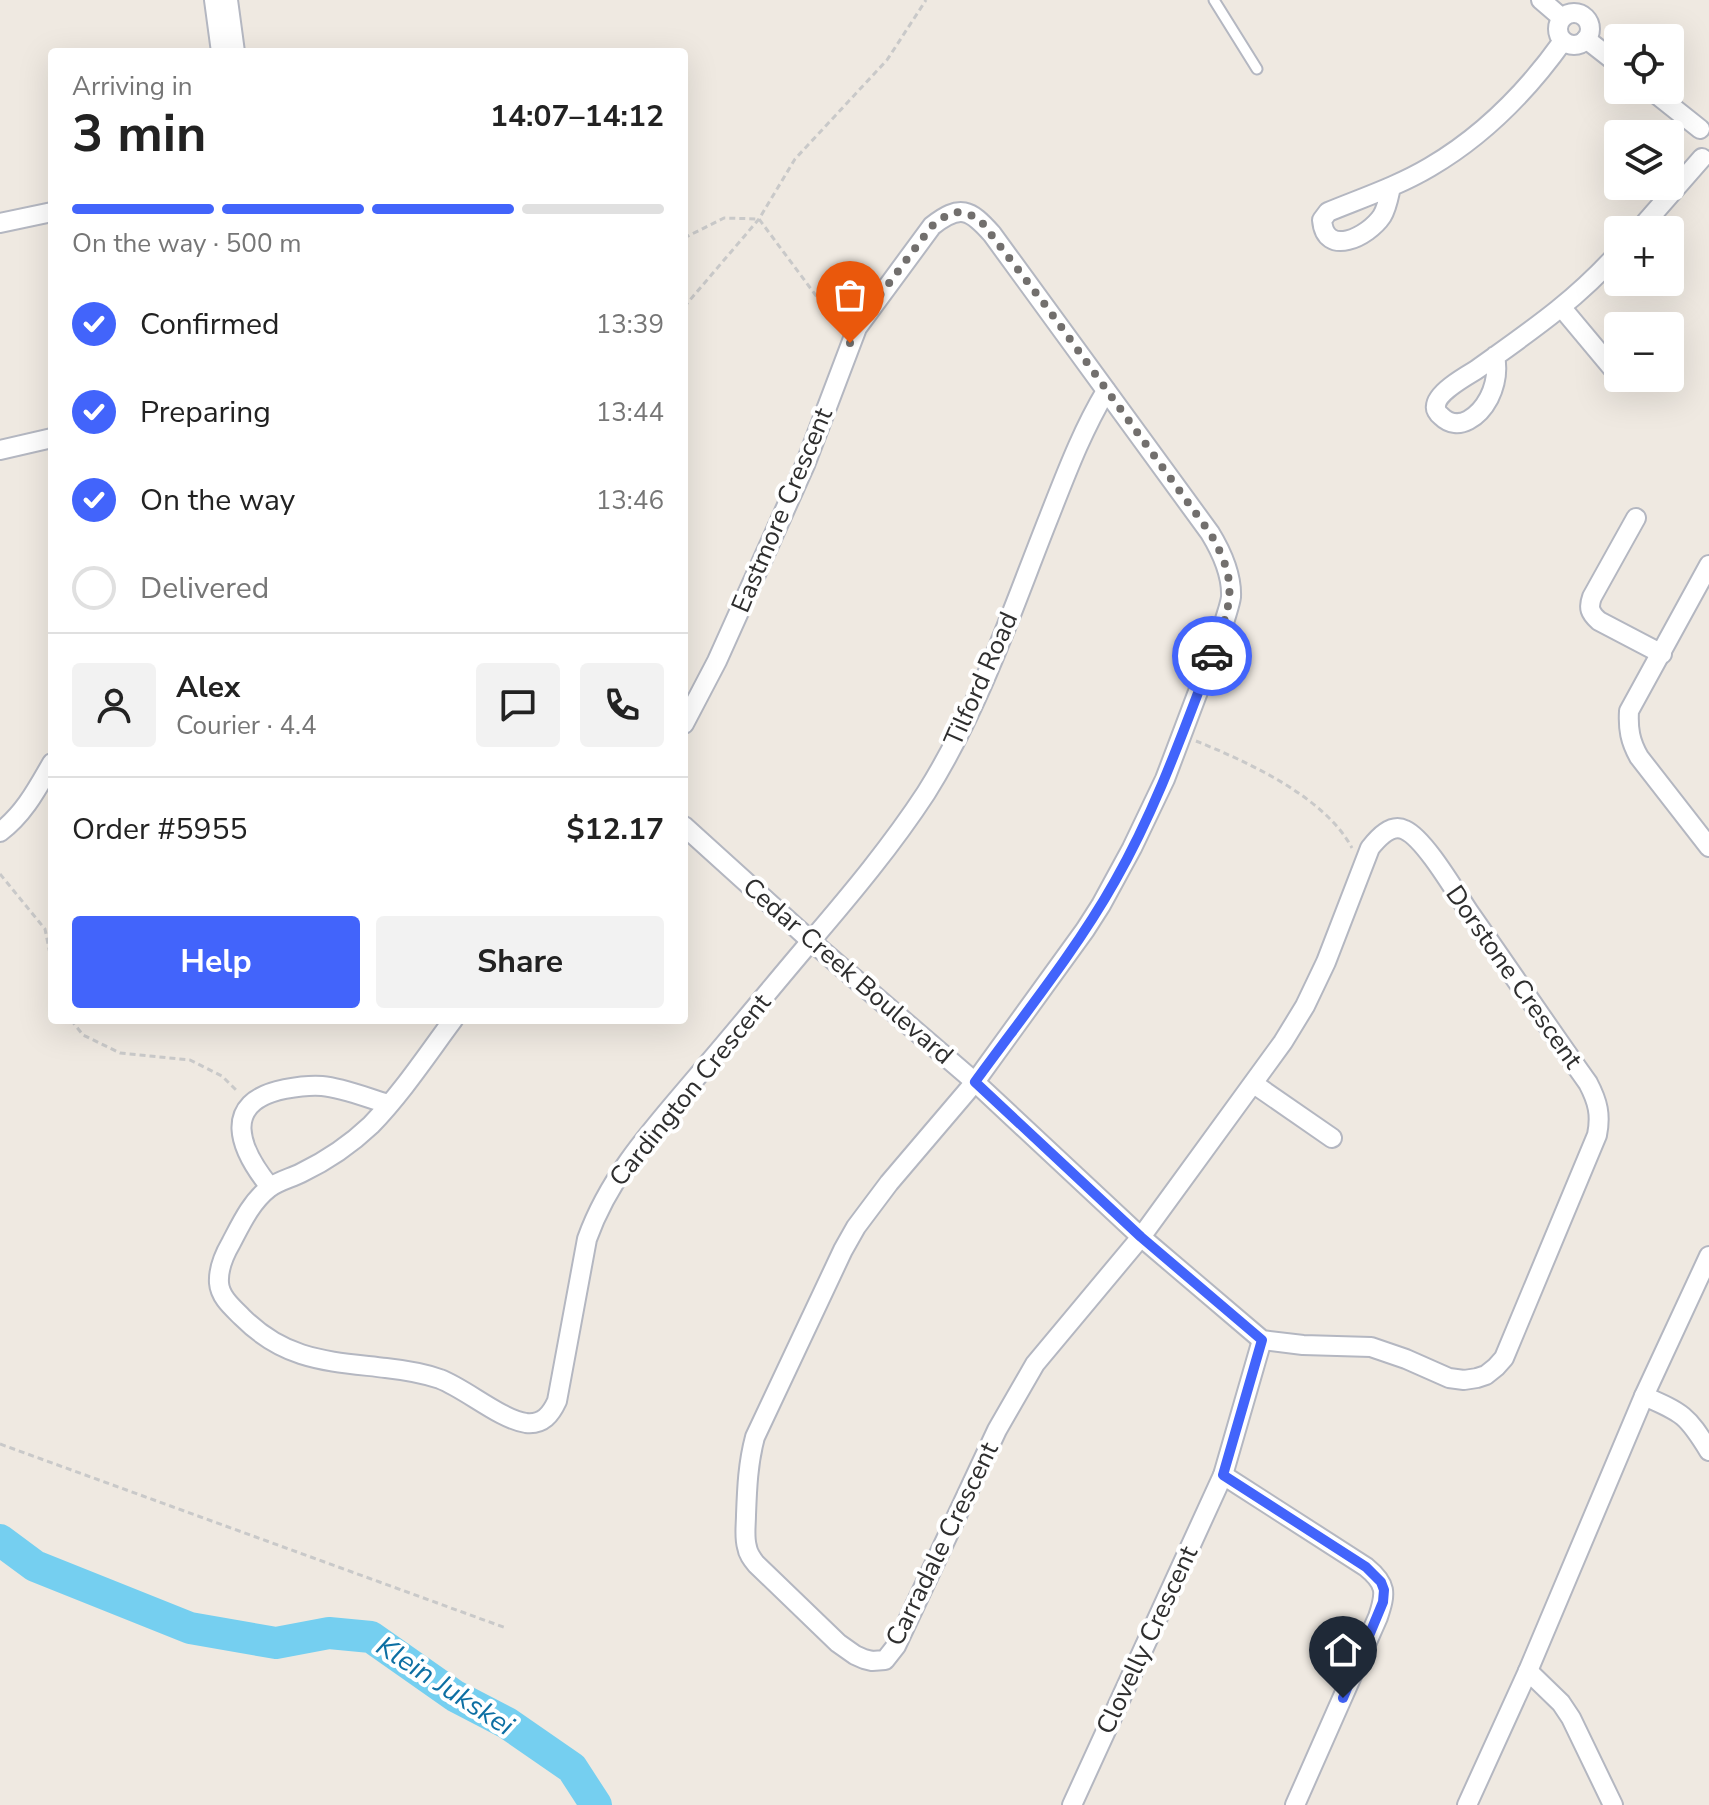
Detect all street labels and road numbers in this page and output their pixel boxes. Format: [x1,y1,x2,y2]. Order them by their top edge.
street label: Eastmore Crescent [723,402,841,618]
street label: Tilford Road [936,606,1026,752]
street label: Cedar Creek Boulevard [735,870,961,1072]
street label: Dorstone Crescent [1438,878,1591,1076]
street label: Cardington Crescent [601,986,779,1194]
street label: Carradale Crescent [877,1435,1007,1652]
street label: Clovelly Crescent [1088,1539,1206,1740]

